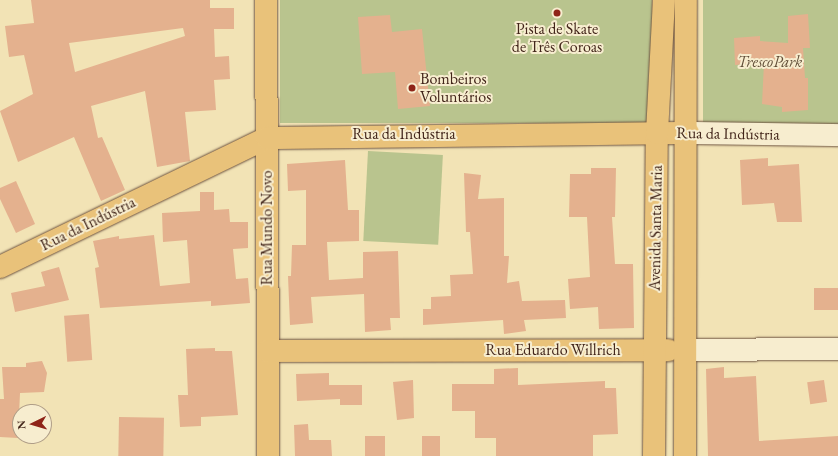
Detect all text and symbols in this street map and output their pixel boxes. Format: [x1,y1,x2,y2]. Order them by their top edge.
marker: Pista de Skate de Três Coroas [552,8,562,18]
place label: Pista de Skate de Três Coroas [512,19,602,57]
park label: TrescoPark [738,52,802,72]
place label: Bombeiros Voluntários [420,69,491,107]
marker: Bombeiros Voluntários [407,83,417,93]
street label: Rua da Indústria [676,123,780,145]
street label: Rua da Indústria [352,124,456,144]
street label: Avenida Santa Maria [645,165,667,291]
street label: Rua Mundo Novo [257,171,277,285]
street label: Rua da Indústria [37,193,139,255]
street label: Rua Eduardo Willrich [485,340,621,360]
north arrow [12,404,52,444]
text: N [14,420,28,430]

